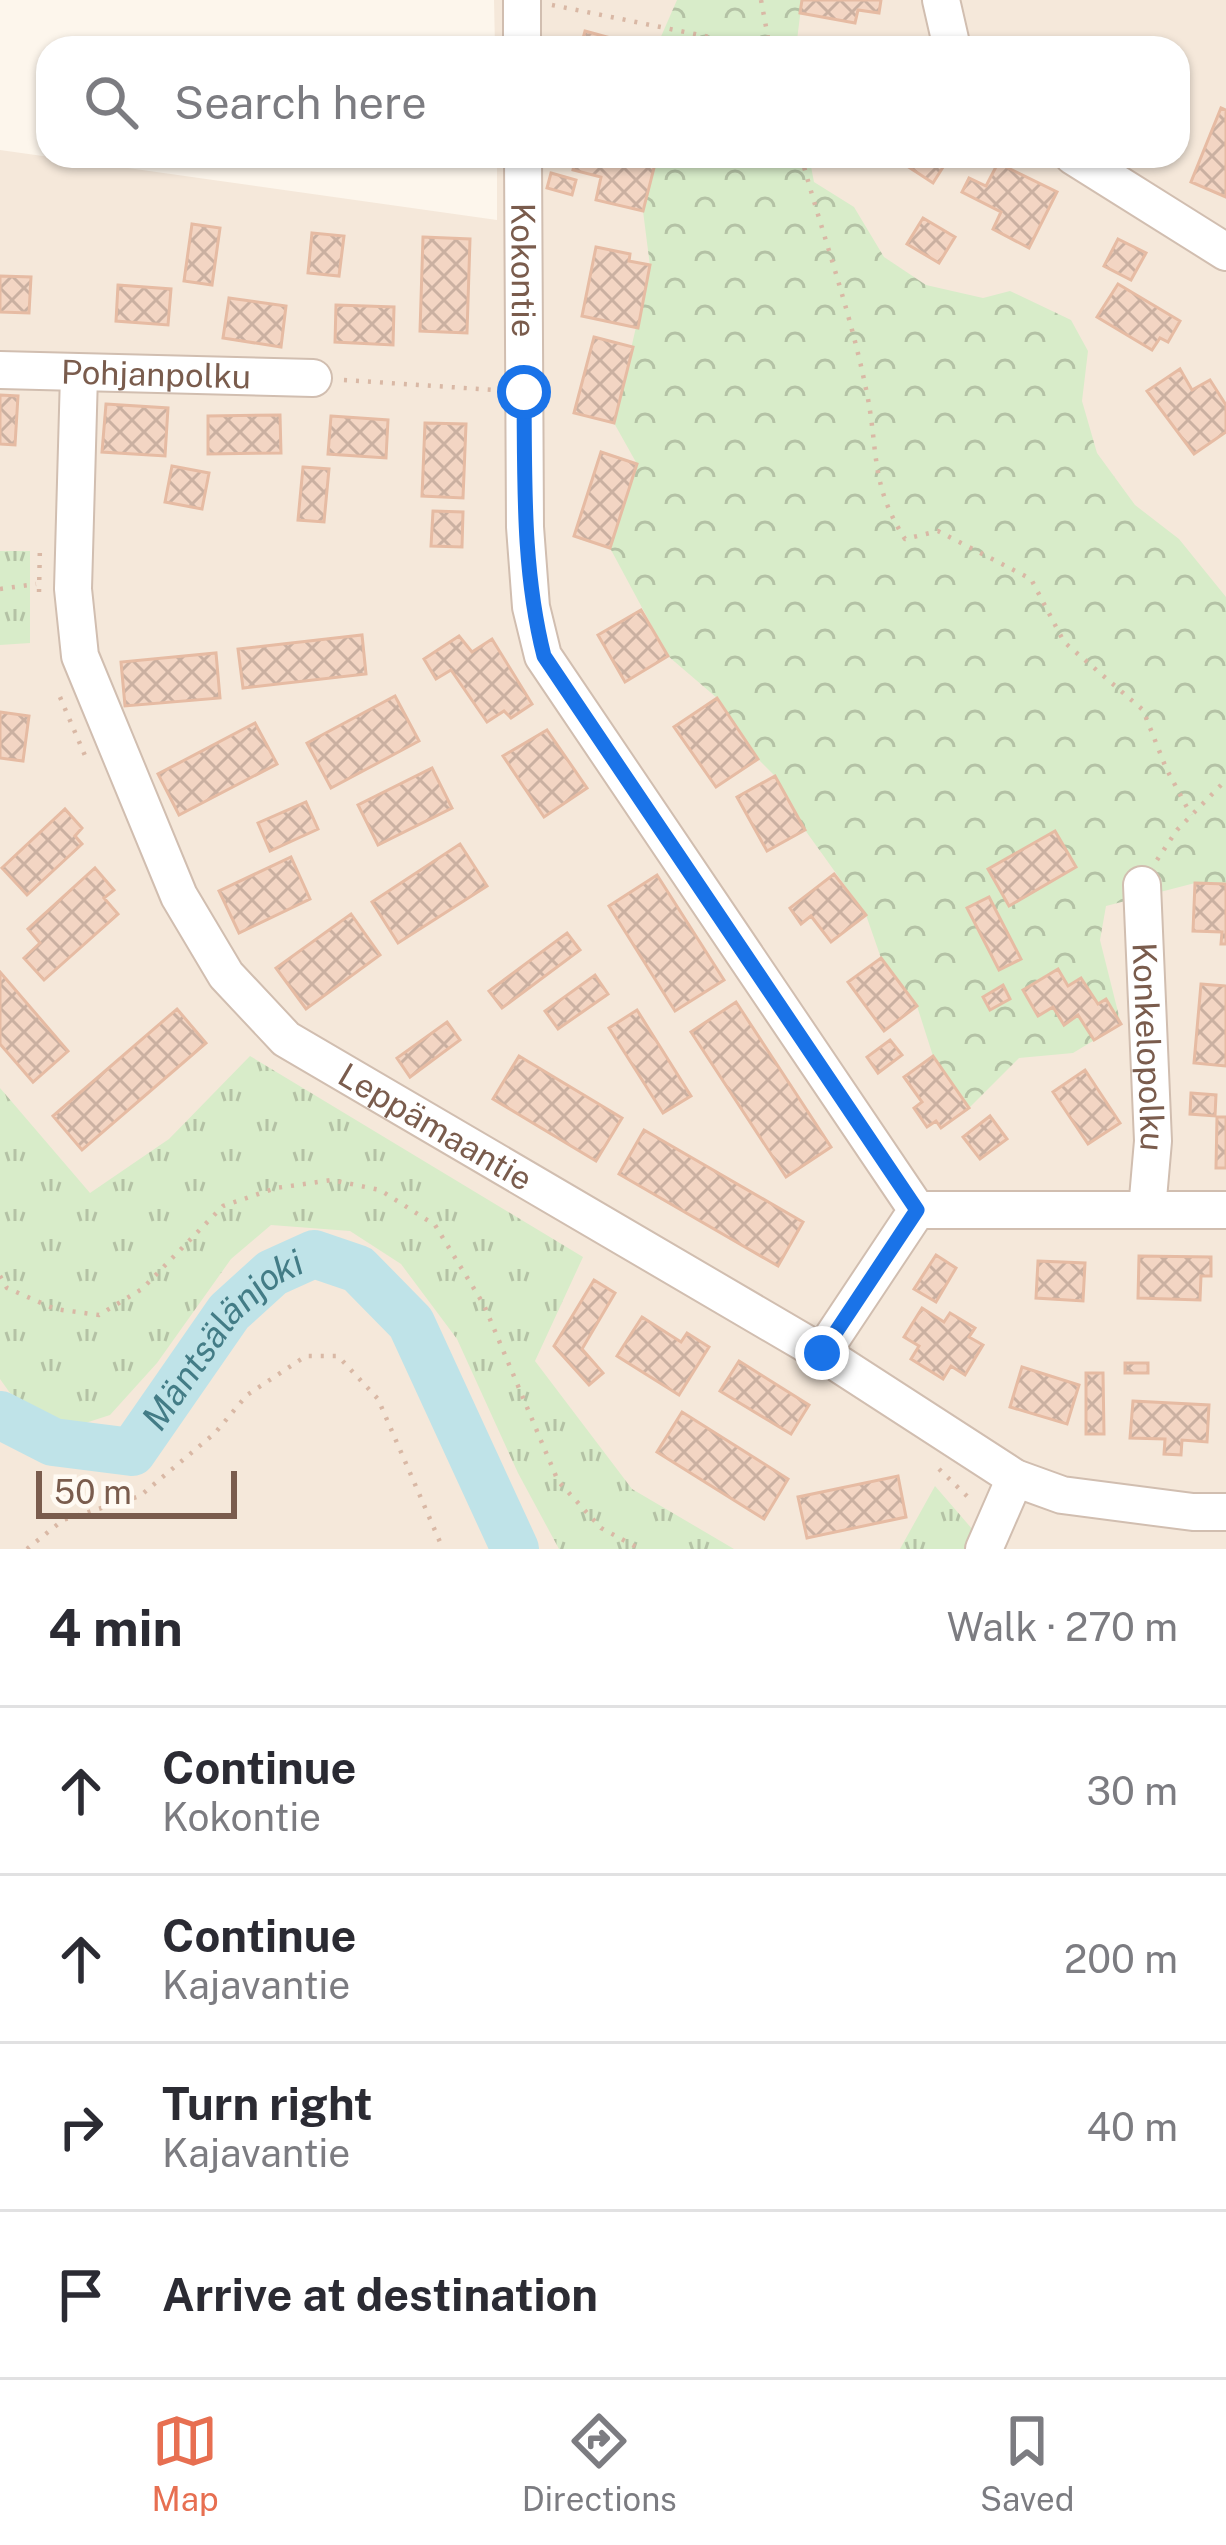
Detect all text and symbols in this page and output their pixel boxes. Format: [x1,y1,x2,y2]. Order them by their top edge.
search box [36,36,1190,168]
icon: search [78,69,144,135]
text: Search here [174,76,427,129]
street label: Kokontie [504,203,543,337]
street label: Pohjanpolku [61,353,251,395]
route start [497,365,551,419]
street label: Konkelopolku [1125,942,1173,1153]
street label: Leppämaantie [332,1055,539,1198]
water label: Mäntsälänjoki [133,1241,309,1438]
route end [795,1326,849,1380]
scale bar [36,1465,237,1518]
text: 50 m [54,1473,132,1511]
text: 4 min [48,1598,183,1657]
text: Walk · 270 m [947,1604,1178,1650]
text: Continue [162,1741,356,1794]
icon: ahead [48,1758,114,1824]
text: 30 m [1087,1768,1178,1814]
text: Kokontie [162,1794,321,1840]
text: Continue [162,1909,356,1962]
icon: ahead [48,1926,114,1992]
text: 200 m [1064,1936,1178,1982]
text: Kajavantie [162,1962,350,2008]
text: Turn right [162,2077,373,2130]
icon: right [48,2094,114,2160]
text: 40 m [1086,2104,1178,2150]
text: Kajavantie [162,2130,350,2176]
icon: arrive [48,2262,114,2328]
text: Arrive at destination [162,2268,598,2321]
tab: Map [152,2408,219,2518]
tab: Directions [522,2408,677,2518]
tab: Saved [980,2408,1074,2518]

